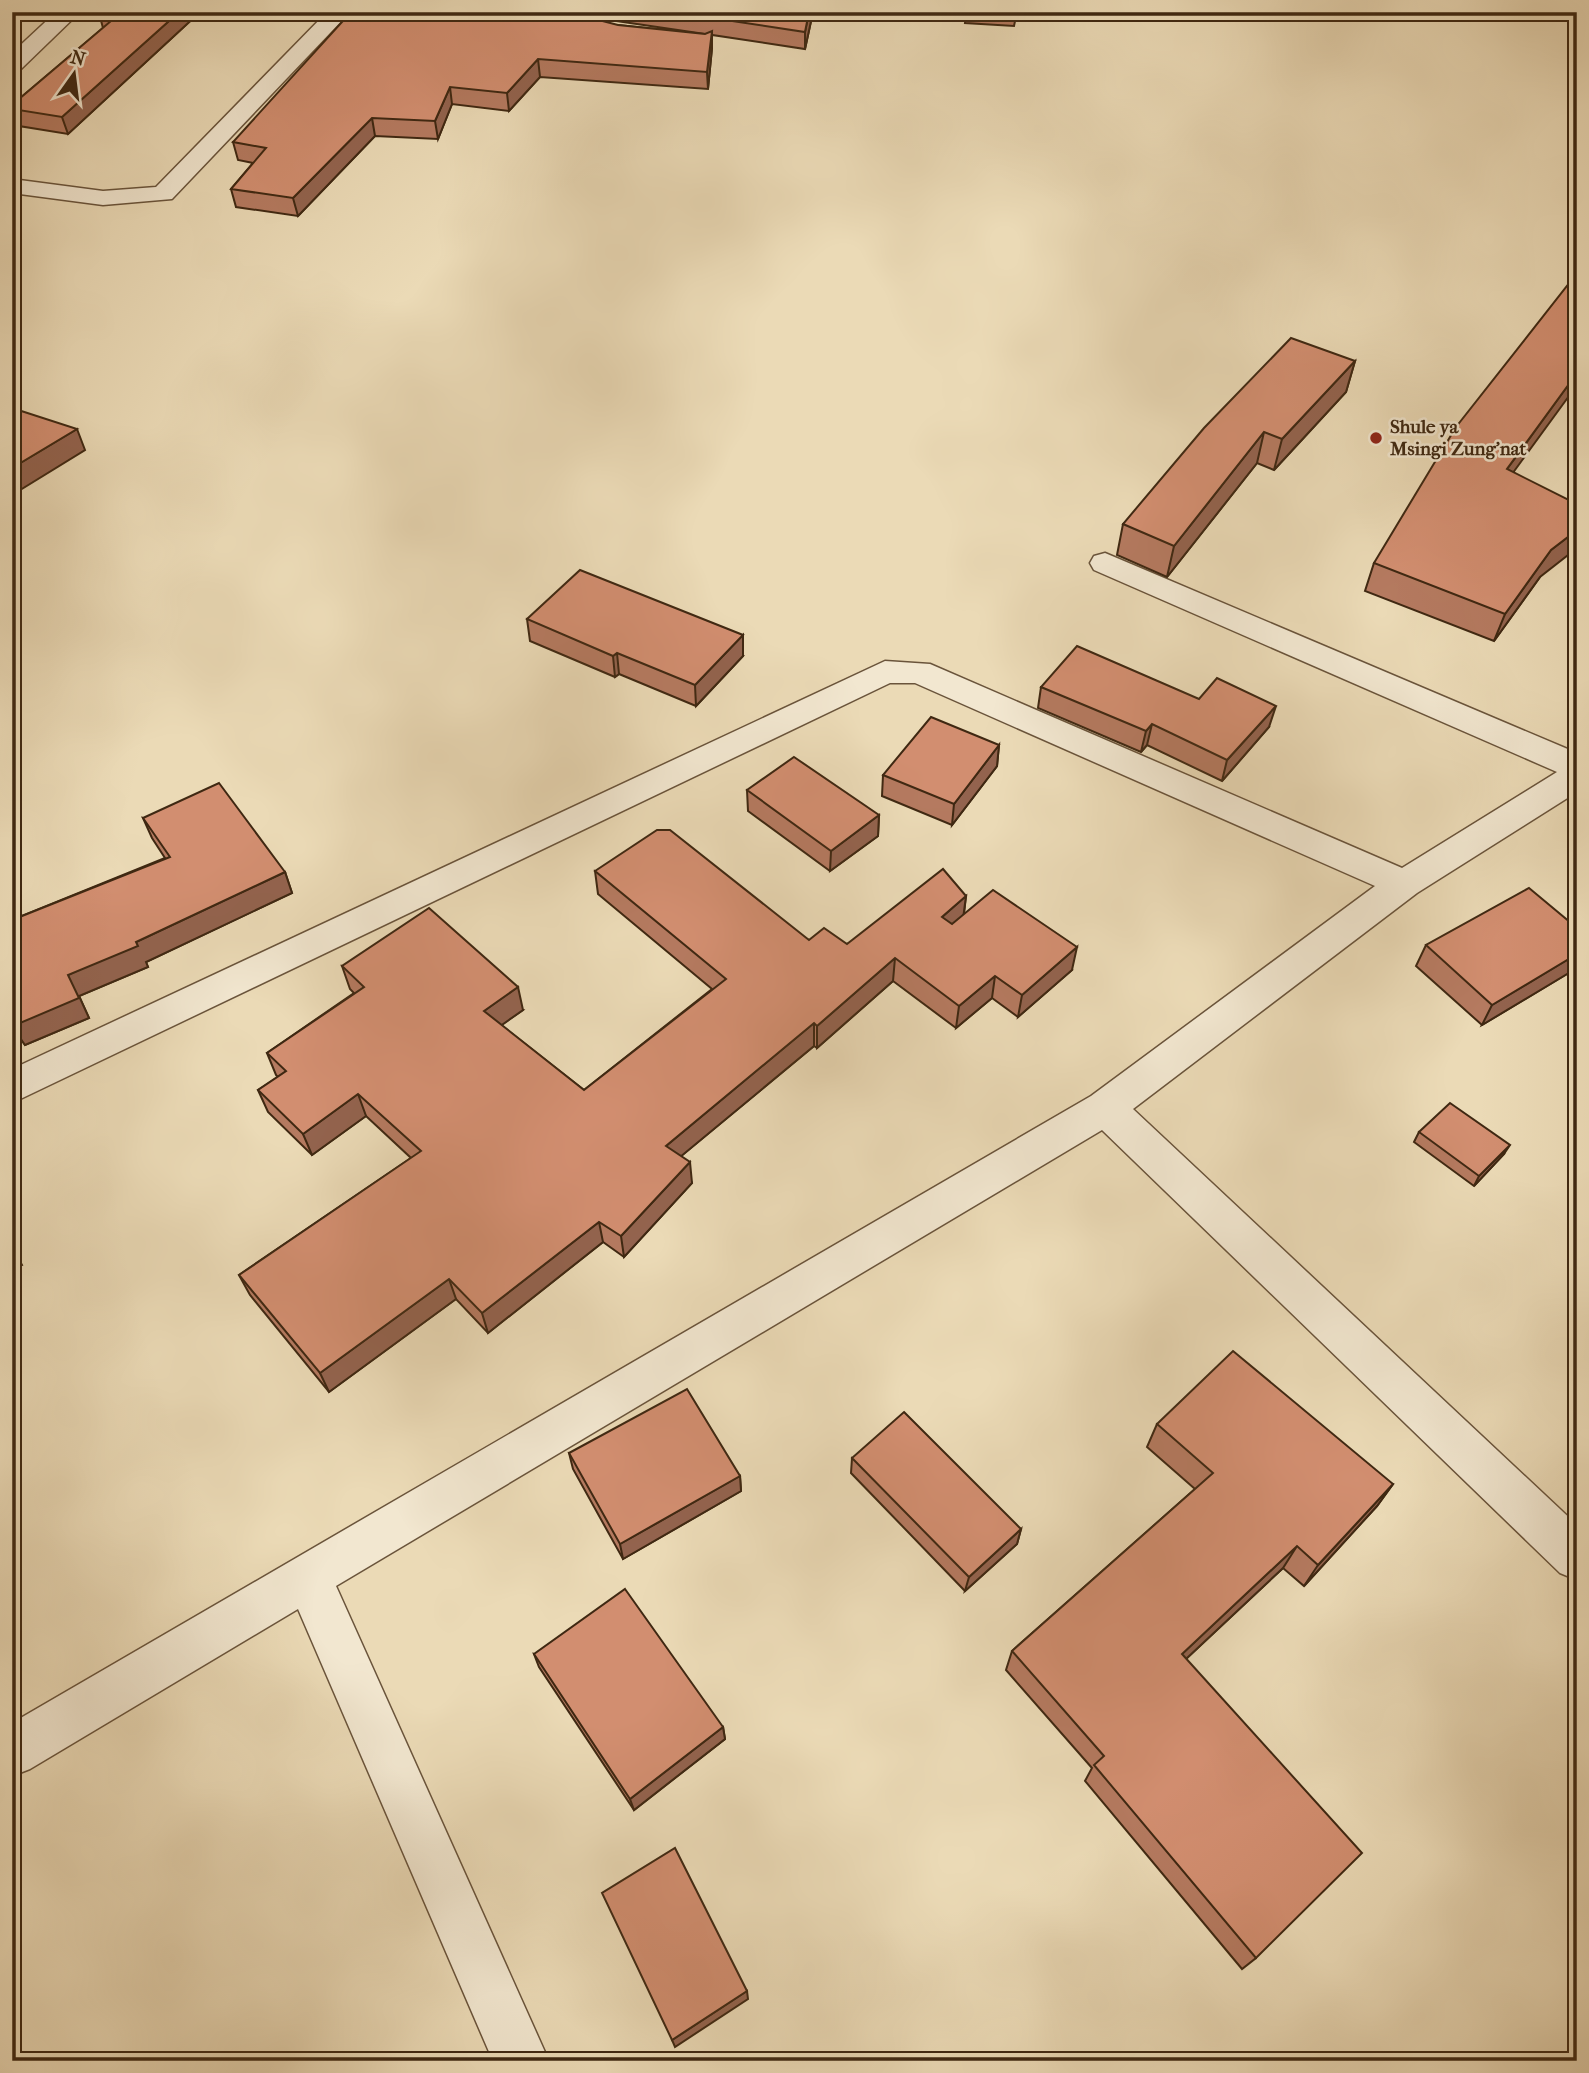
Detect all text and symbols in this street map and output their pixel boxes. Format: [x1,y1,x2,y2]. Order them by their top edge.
north arrow [38,38,108,108]
text: N [68,46,88,71]
place label: Shule ya Msingi Zung'nat [1389,416,1527,460]
marker: Shule ya Msingi Zung'nat [1368,430,1384,446]

